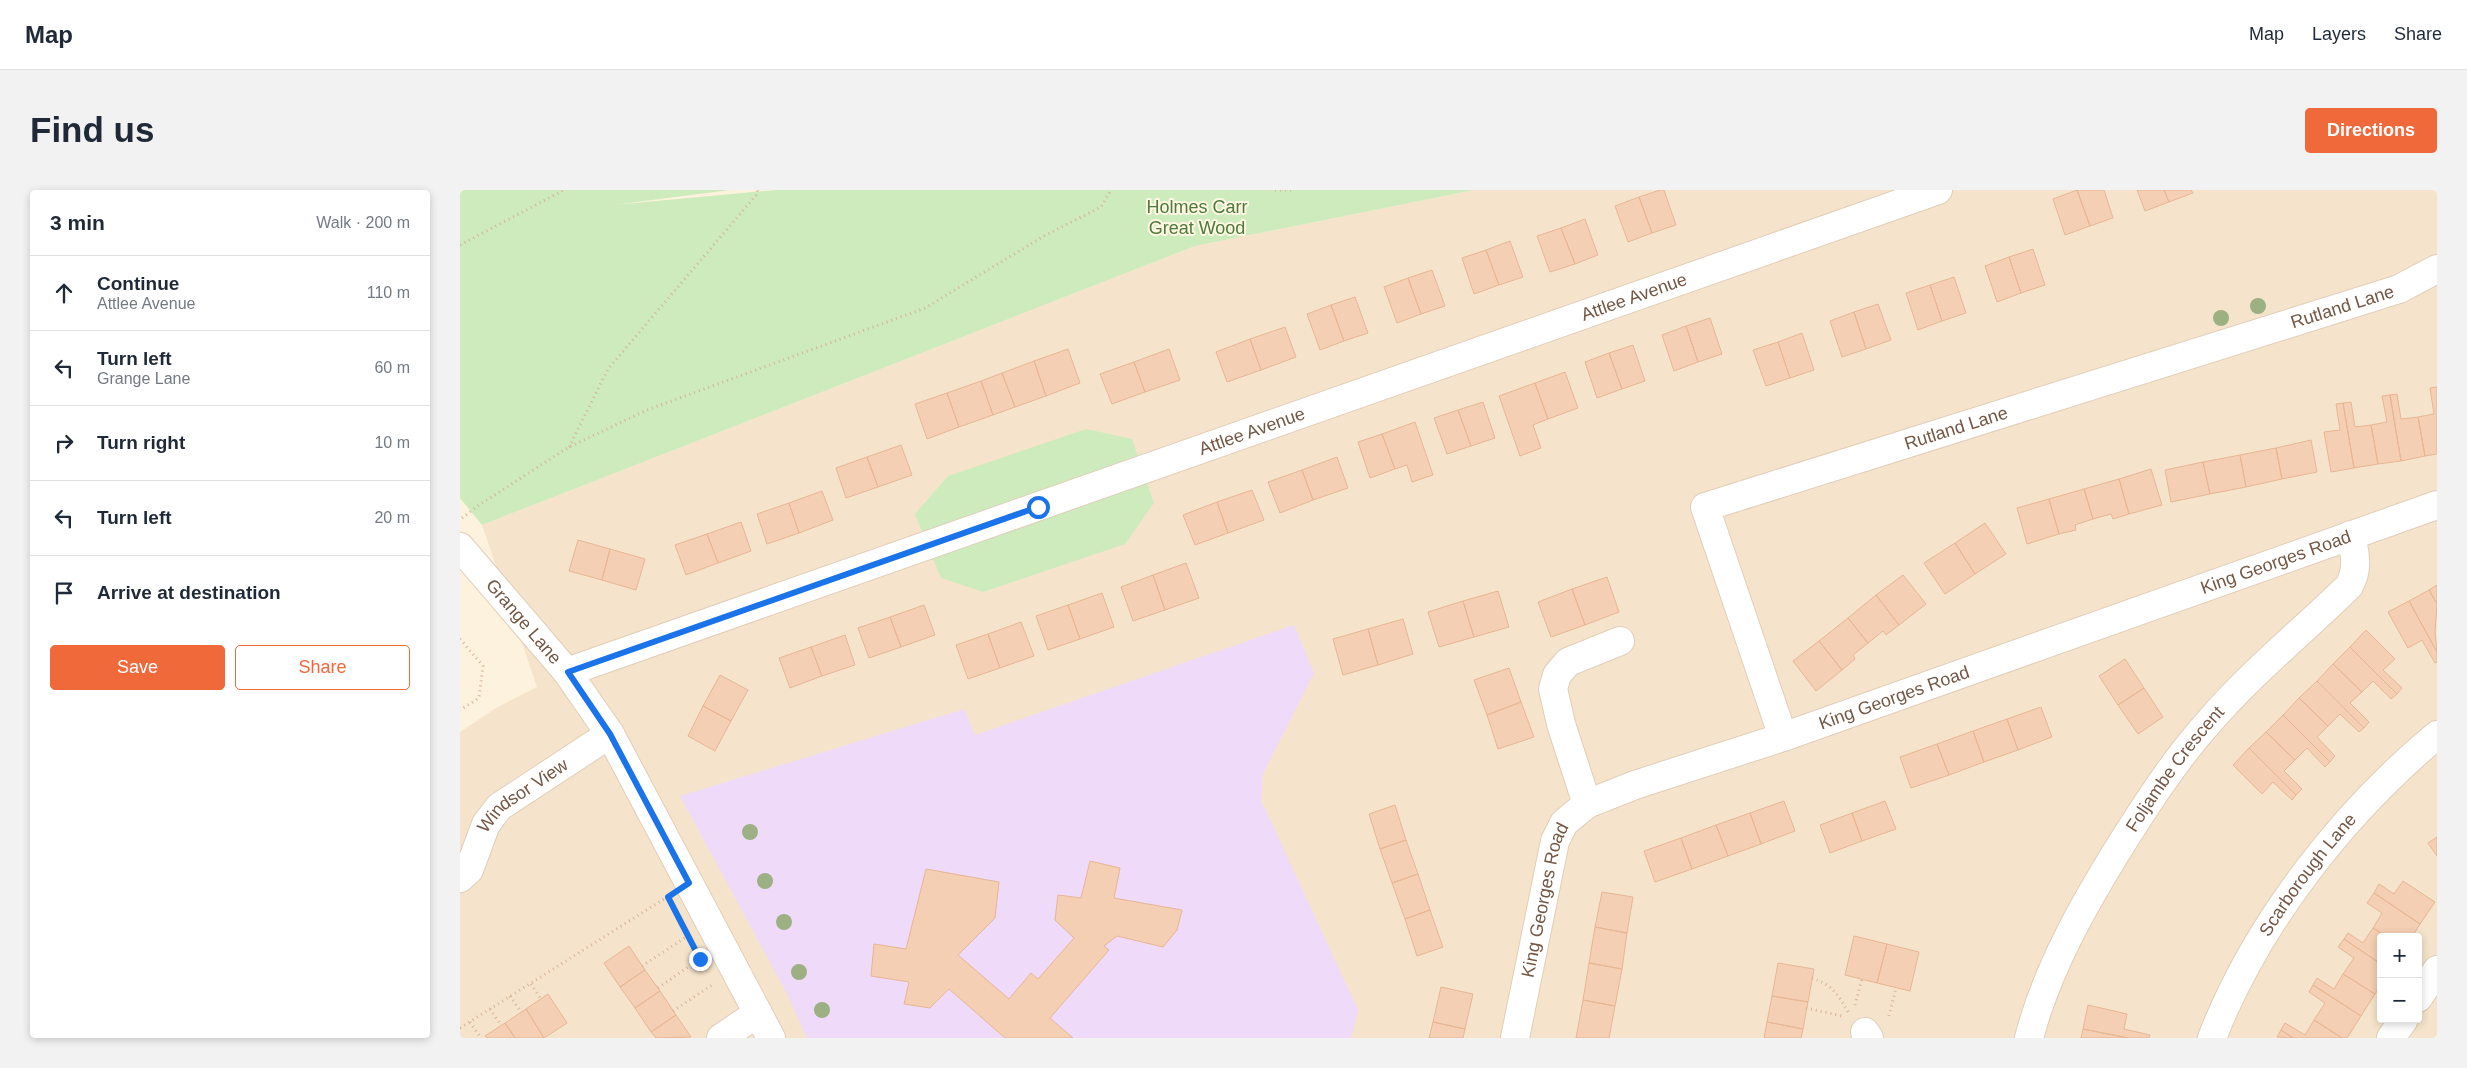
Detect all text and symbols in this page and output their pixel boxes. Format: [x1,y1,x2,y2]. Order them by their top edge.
text: Map [25,21,73,48]
text: Map [2249,24,2284,44]
text: Layers [2312,24,2366,44]
text: Share [2394,24,2442,44]
button: Directions [2305,108,2437,153]
text: Find us [30,110,154,149]
park label: Holmes Carr Great Wood [1146,197,1248,238]
text: 3 min [50,211,105,234]
text: Walk · 200 m [316,214,410,231]
street label: Attlee Avenue [1578,269,1690,325]
text: Continue [97,273,179,294]
icon: ahead [50,279,78,307]
street label: Rutland Lane [2288,281,2397,332]
text: 110 m [367,284,410,301]
text: Attlee Avenue [97,295,195,312]
text: Turn left [97,348,172,369]
icon: left [50,354,78,382]
text: 60 m [374,359,410,376]
text: Grange Lane [97,370,190,387]
street label: Attlee Avenue [1196,403,1308,459]
street label: Rutland Lane [1902,403,2010,454]
icon: right [50,429,78,457]
text: Turn right [97,432,185,453]
text: 10 m [374,434,410,451]
route start [1027,496,1050,519]
icon: left [50,504,78,532]
text: Turn left [97,507,172,528]
text: 20 m [374,509,410,526]
street label: King Georges Road [2198,526,2354,598]
street label: Grange Lane [482,575,566,668]
icon: arrive [50,579,78,607]
text: Arrive at destination [97,582,281,603]
button: Save [50,645,225,690]
button: Share [235,645,410,690]
street label: King Georges Road [1816,662,1972,733]
street label: Foljambe Crescent [2122,702,2228,835]
street label: Windsor View [473,754,573,836]
street label: Scarborough Lane [2255,809,2360,940]
street label: King Georges Road [1518,819,1572,979]
map controls [2377,933,2422,1023]
button: + [2377,933,2422,978]
route end [689,948,712,971]
button: − [2377,978,2422,1023]

